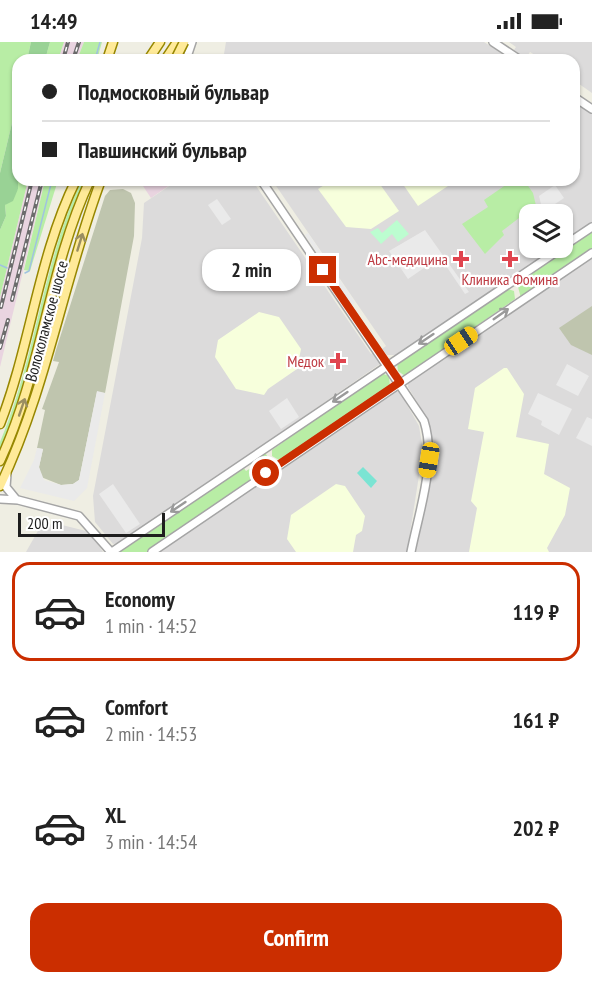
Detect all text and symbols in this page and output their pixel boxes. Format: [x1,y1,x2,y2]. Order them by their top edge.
text: 14:49 [30,7,78,35]
text: Подмосковный бульвар [78,78,269,106]
text: Павшинский бульвар [78,136,247,164]
map controls [519,204,573,258]
button: layers [519,204,573,258]
one-way arrow [75,232,86,251]
callout: 2 min [203,249,302,291]
place label: Abc-медицина [368,249,448,269]
marker: Abc-медицина [452,250,470,268]
marker: Клиника Фомина [501,250,519,268]
route end [309,256,336,283]
text: 2 min [231,257,272,283]
street label: Волоколамское шоссе [20,258,72,384]
place label: Клиника Фомина [461,269,559,289]
one-way arrow [492,308,508,320]
car [441,323,481,359]
one-way arrow [419,333,435,345]
place label: Медок [287,351,325,371]
marker: Медок [329,352,347,370]
one-way arrow [331,391,348,404]
one-way arrow [17,398,28,417]
car [417,441,441,479]
route start [252,459,279,486]
one-way arrow [170,501,187,513]
scale bar [18,510,165,538]
text: 200 m [27,513,62,533]
icon: car [33,585,87,639]
text: Economy [105,585,175,613]
text: 119 ₽ [512,598,559,626]
text: 1 min · 14:52 [105,613,197,639]
icon: car [33,693,87,747]
text: Comfort [105,693,168,721]
text: 161 ₽ [512,706,559,734]
text: 2 min · 14:53 [105,721,197,747]
icon: car [33,801,87,855]
text: XL [105,801,126,829]
text: 202 ₽ [512,814,559,842]
text: 3 min · 14:54 [105,829,197,855]
button: Confirm [30,903,562,972]

